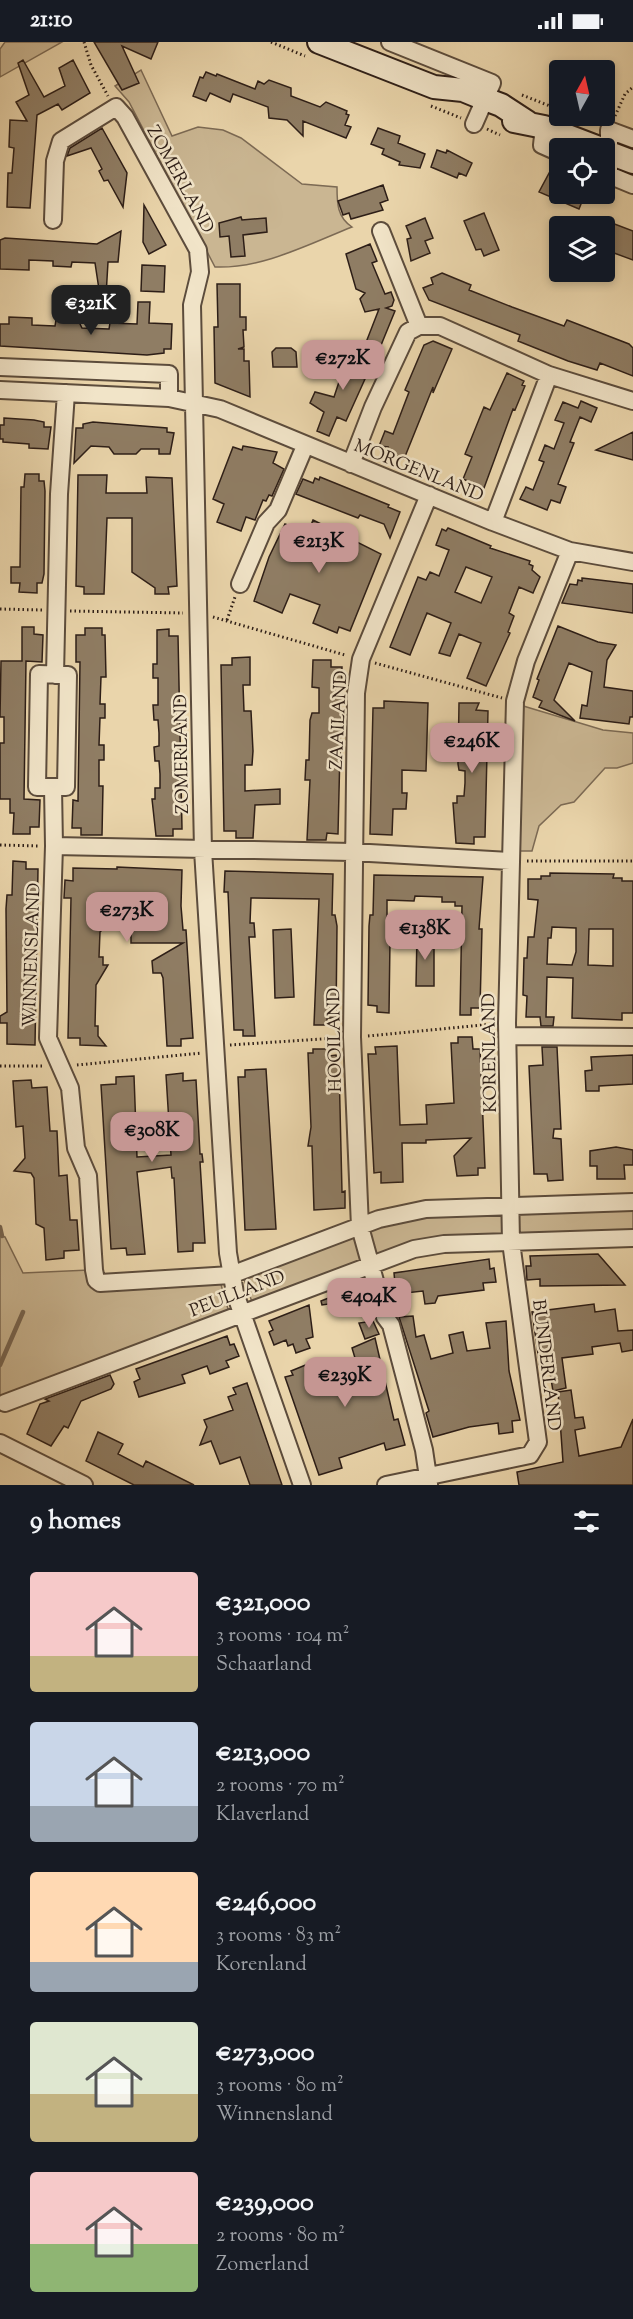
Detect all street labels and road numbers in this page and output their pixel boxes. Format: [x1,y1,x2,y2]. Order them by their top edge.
street label: ZOMERLAND [139,121,220,239]
street label: MORGENLAND [349,434,487,510]
street label: ZAAILAND [324,670,356,770]
street label: ZOMERLAND [169,694,197,814]
street label: WINNENSLAND [17,882,49,1028]
street label: HOOILAND [322,987,350,1093]
street label: KORENLAND [477,993,505,1113]
street label: PEULLAND [186,1265,289,1325]
street label: BUNDERLAND [524,1298,566,1433]

